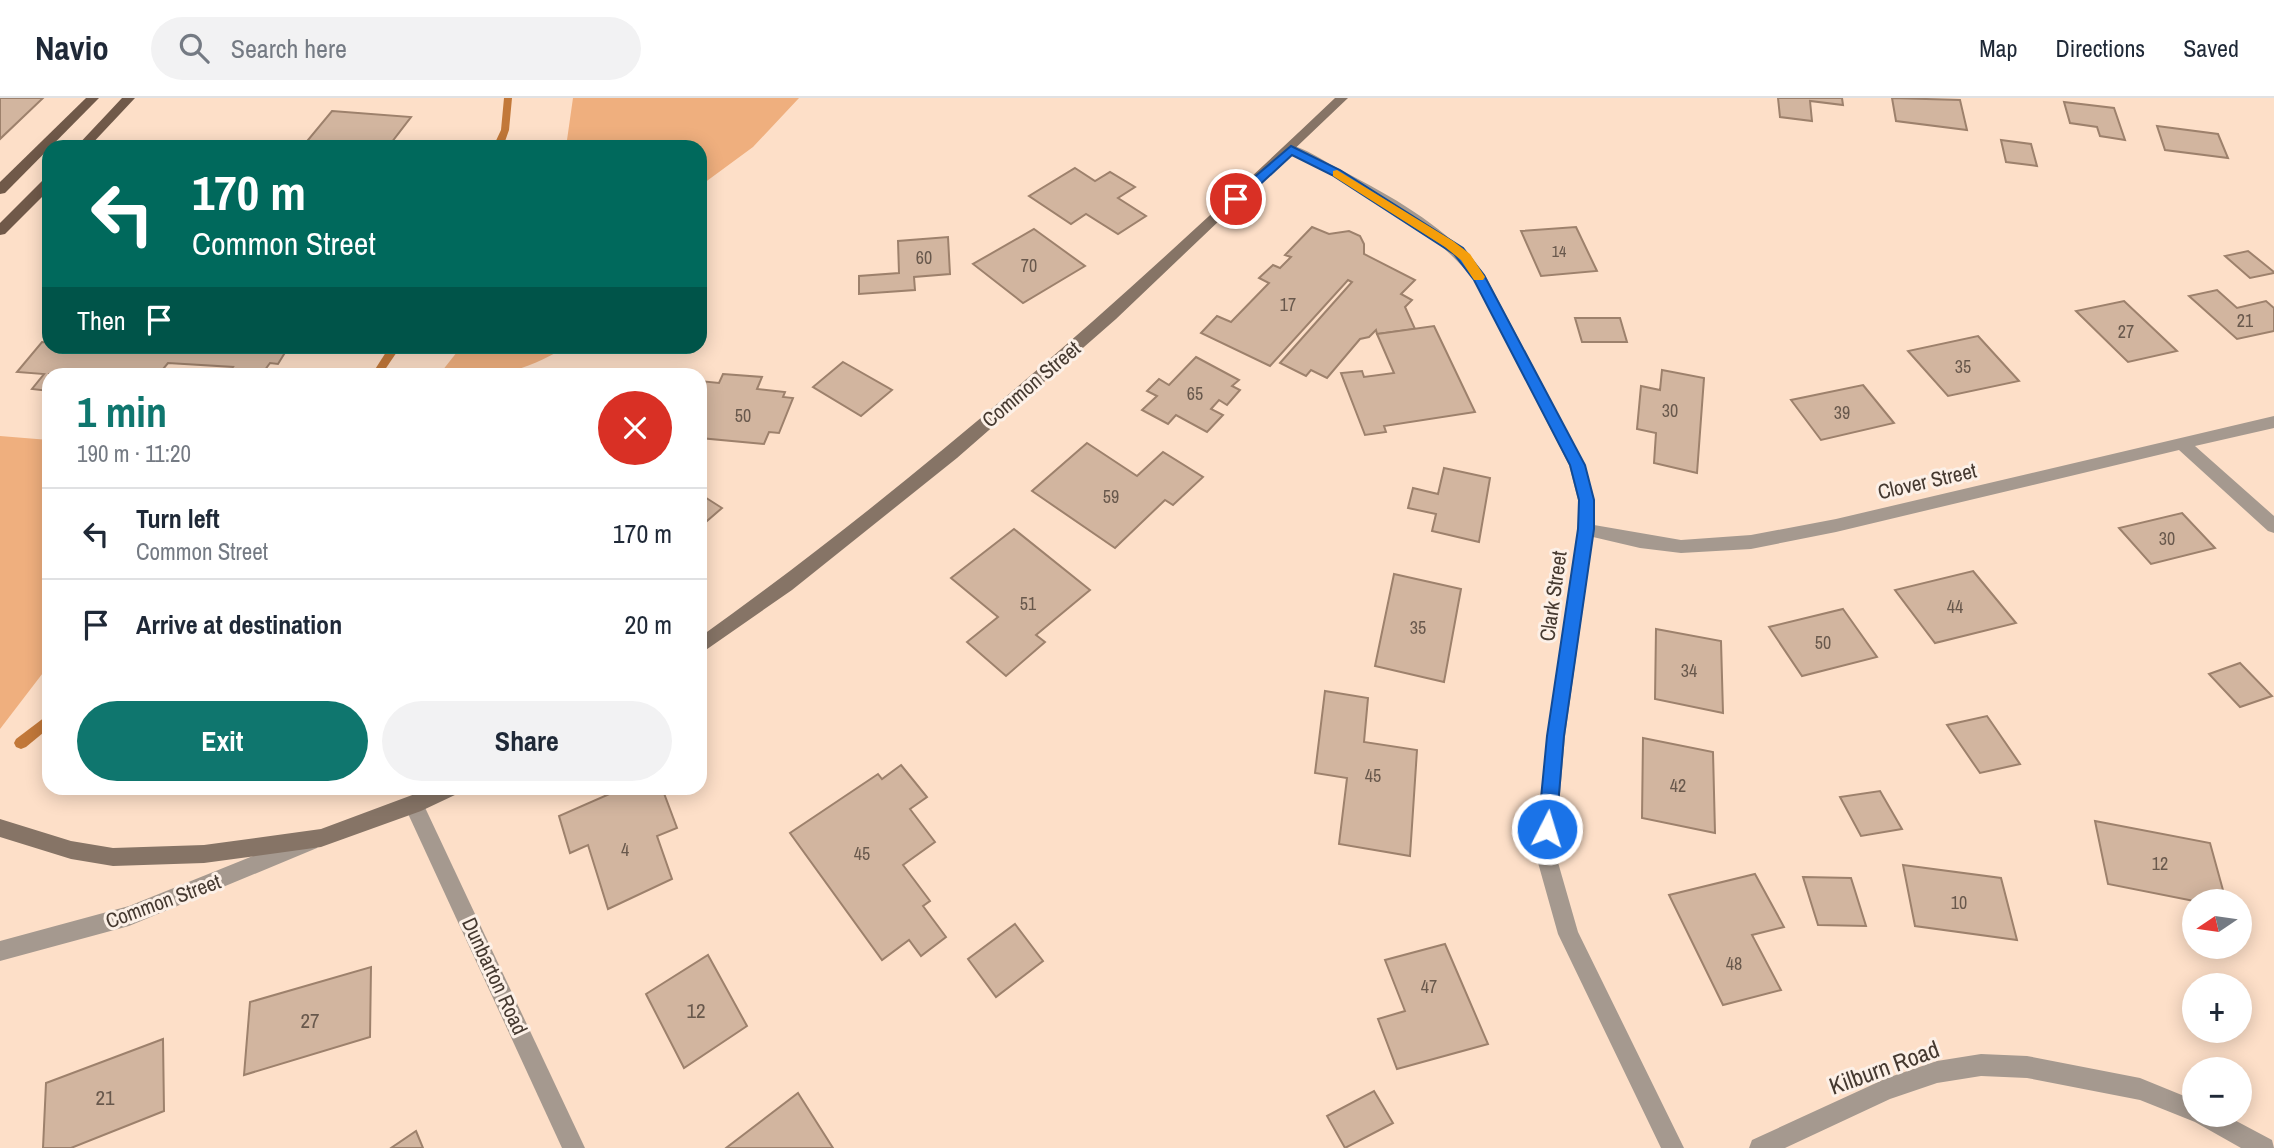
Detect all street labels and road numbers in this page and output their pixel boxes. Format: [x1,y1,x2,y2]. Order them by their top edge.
street label: Common Street [975,334,1087,434]
street label: Clover Street [1875,456,1979,506]
street label: Clark Street [1532,549,1574,643]
street label: Common Street [101,867,225,935]
street label: Dunbarton Road [455,913,535,1039]
street label: Kilburn Road [1825,1032,1943,1102]

